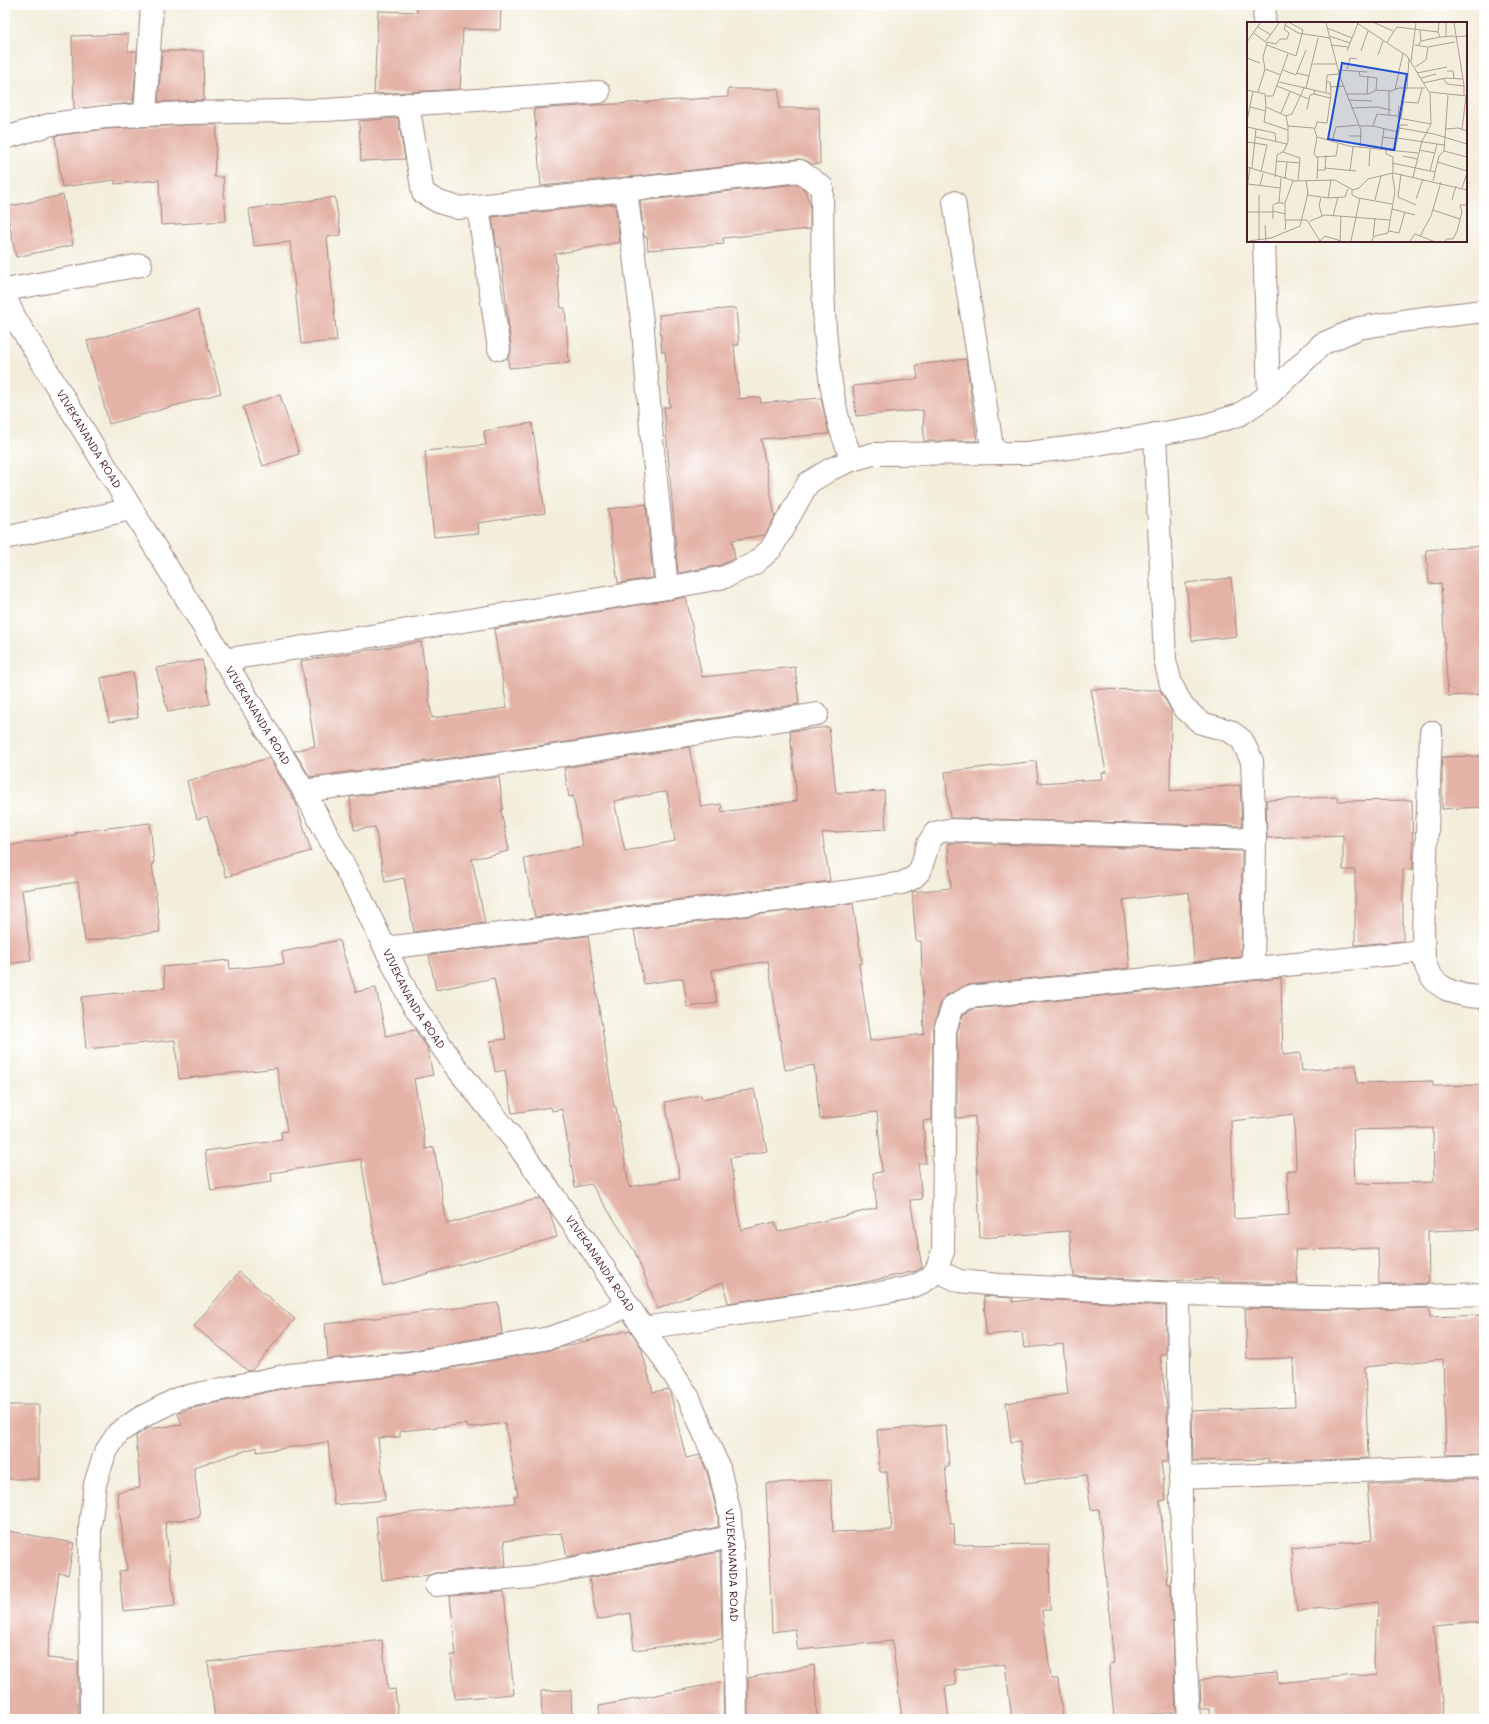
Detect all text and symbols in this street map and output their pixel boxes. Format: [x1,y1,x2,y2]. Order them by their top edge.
inset map [1247,22,1467,242]
street label: VIVEKANANDA ROAD [53,386,125,491]
street label: VIVEKANANDA ROAD [222,663,294,767]
street label: VIVEKANANDA ROAD [380,946,449,1052]
street label: VIVEKANANDA ROAD [563,1212,638,1314]
street label: VIVEKANANDA ROAD [722,1507,742,1622]

